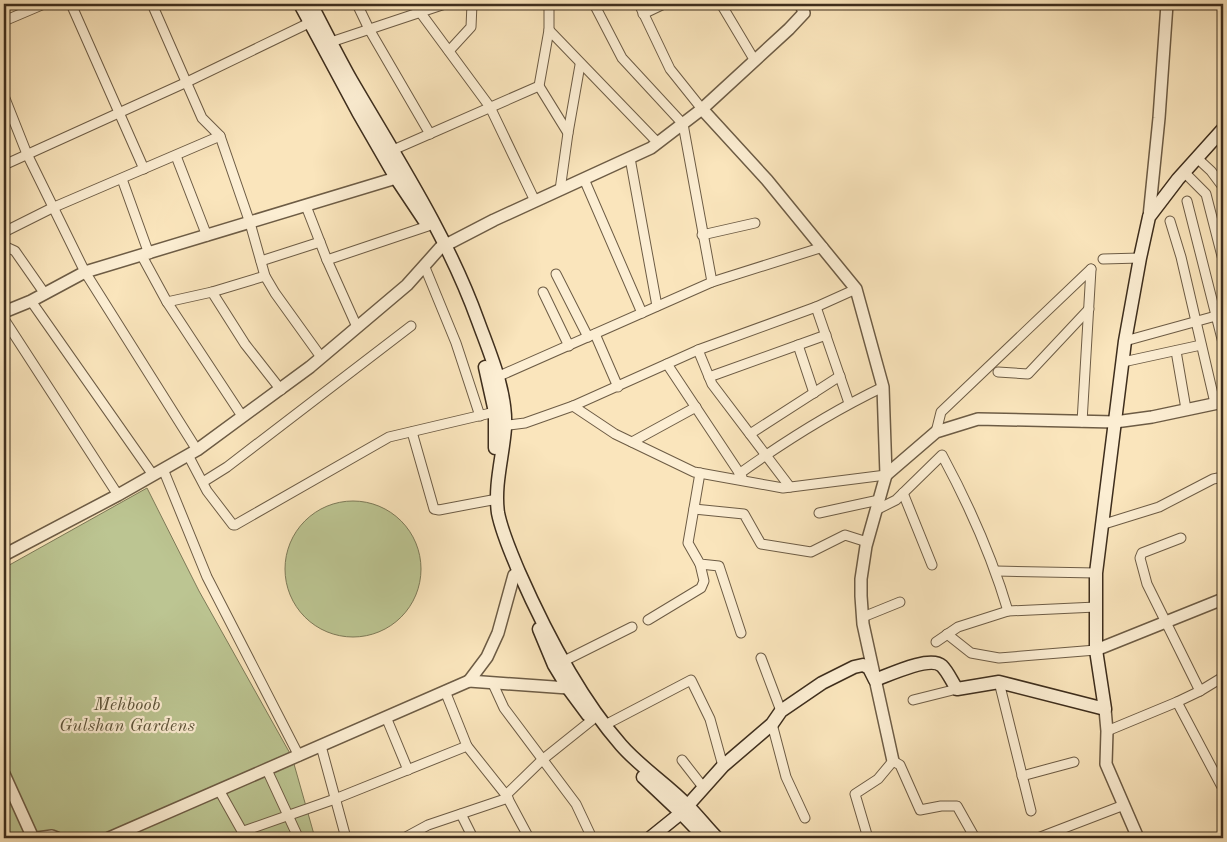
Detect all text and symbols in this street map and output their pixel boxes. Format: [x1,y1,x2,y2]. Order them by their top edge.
park label: Mehboob Gulshan Gardens [59,696,195,735]

